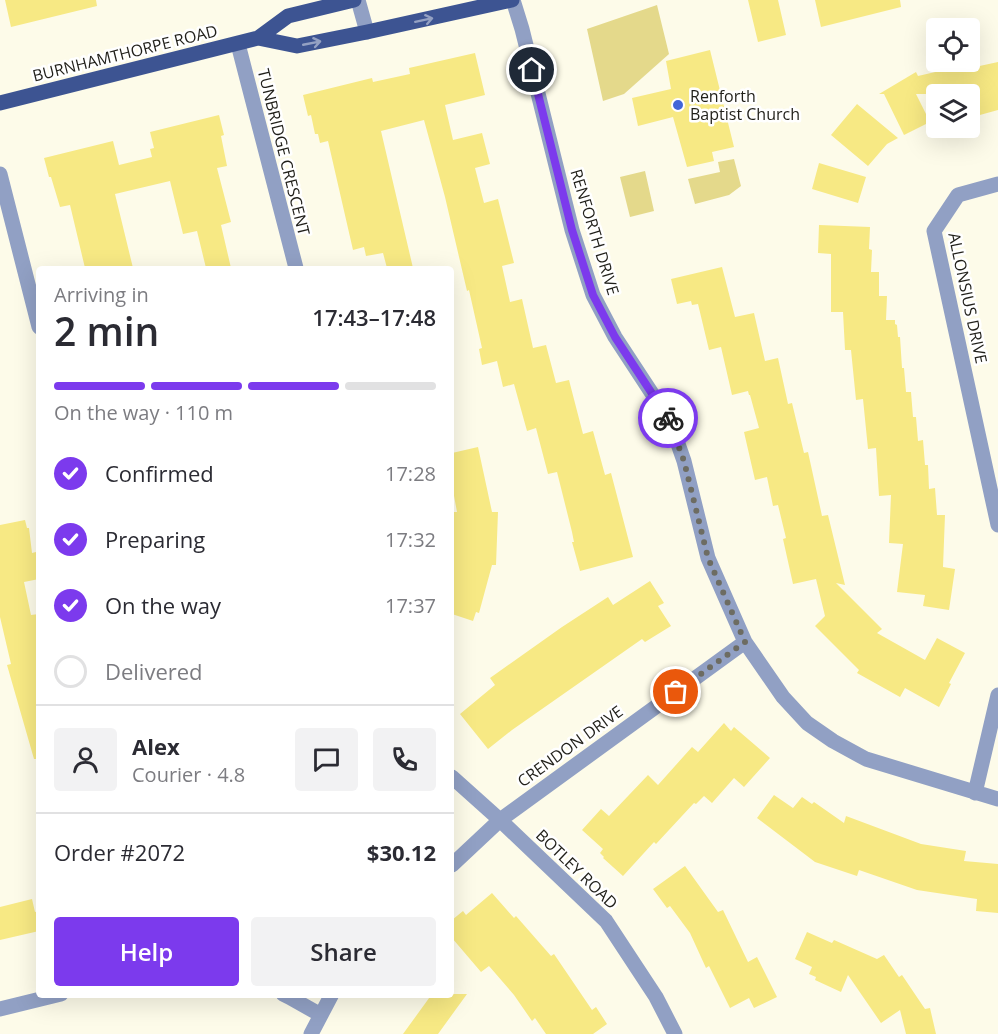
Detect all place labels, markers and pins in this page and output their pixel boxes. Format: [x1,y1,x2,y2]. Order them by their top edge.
pin [506,44,557,95]
place label: Renforth Baptist Church [690,85,800,125]
marker: Renforth Baptist Church [671,98,685,112]
pin [650,666,701,717]

